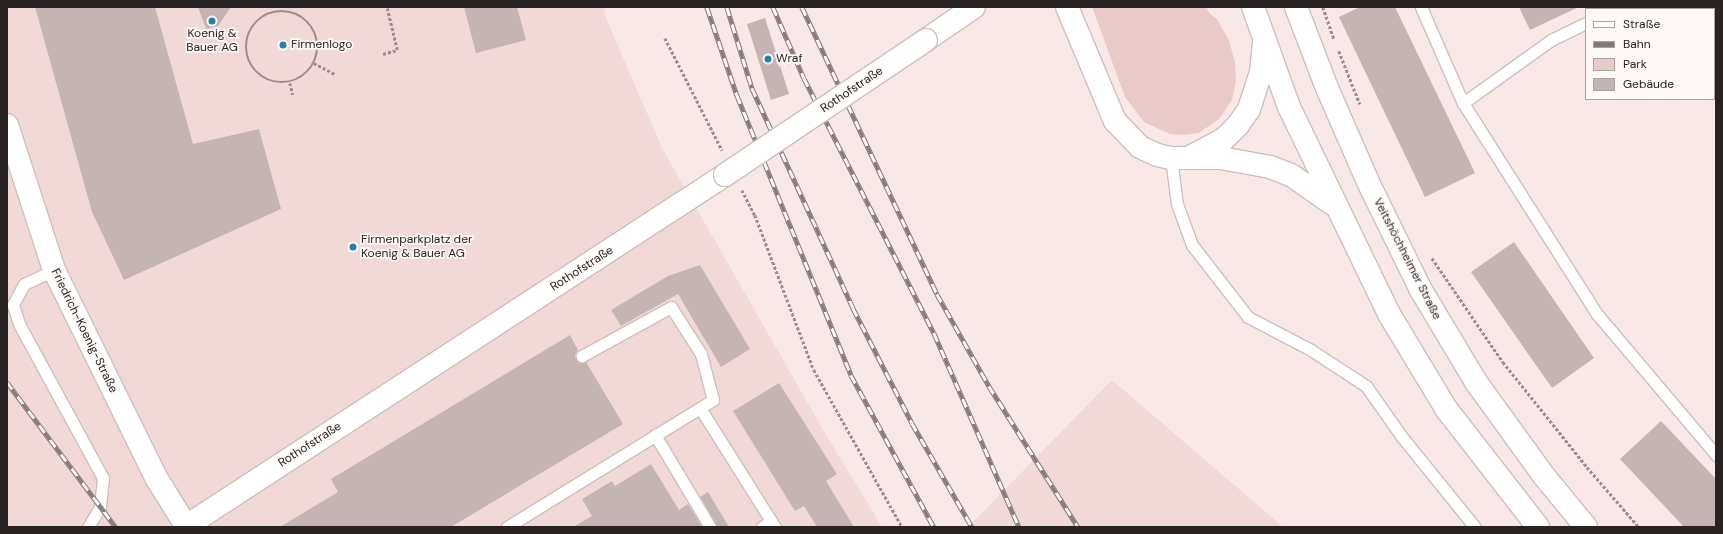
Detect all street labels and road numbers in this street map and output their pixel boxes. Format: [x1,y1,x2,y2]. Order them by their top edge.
street label: Rothofstraße [818,64,886,116]
street label: Veitshöchheimer Straße [1370,196,1444,322]
street label: Rothofstraße [548,243,616,295]
street label: Friedrich-Koenig-Straße [48,267,120,395]
street label: Rothofstraße [276,419,344,471]

